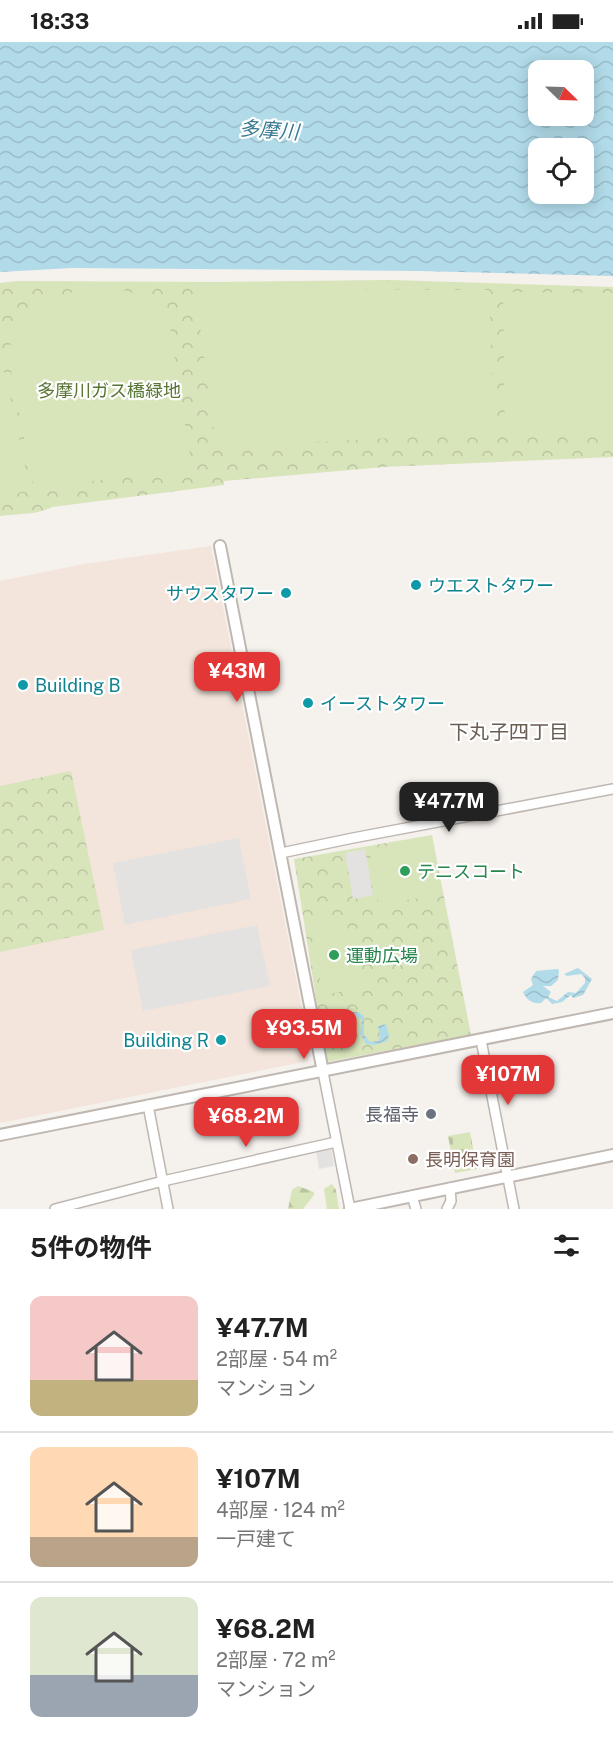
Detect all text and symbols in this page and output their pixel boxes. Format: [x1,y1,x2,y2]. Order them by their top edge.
text: 18:33 [30,8,89,34]
north arrow [528,60,594,126]
map controls [528,60,594,204]
water label: 多摩川 [238,116,302,144]
button: locate [528,138,594,204]
park label: 多摩川ガス橋緑地 [37,380,181,401]
place label: ウエストタワー [428,575,554,596]
marker: ウエストタワー [409,578,423,592]
place label: サウスタワー [166,583,274,604]
marker: サウスタワー [279,586,293,600]
pin: ¥43M [201,652,273,703]
text: ¥43M [208,659,266,683]
place label: Building B [35,675,121,696]
marker: Building B [16,678,30,692]
place label: イーストタワー [320,693,445,714]
marker: イーストタワー [301,696,315,710]
district label: 下丸子四丁目 [449,720,569,744]
pin: ¥47.7M [400,782,498,833]
text: ¥47.7M [413,789,485,813]
place label: テニスコート [417,861,525,882]
marker: テニスコート [398,864,412,878]
place label: 運動広場 [346,945,418,966]
marker: 運動広場 [327,948,341,962]
pin: ¥93.5M [255,1009,353,1060]
text: ¥93.5M [266,1016,342,1040]
place label: Building R [123,1030,209,1051]
marker: Building R [214,1033,228,1047]
pin: ¥107M [466,1055,550,1106]
text: ¥107M [475,1062,541,1086]
pin: ¥68.2M [197,1097,295,1148]
text: ¥68.2M [208,1104,284,1128]
place label: 長福寺 [365,1104,419,1125]
marker: 長福寺 [424,1107,438,1121]
place label: 長明保育園 [425,1149,515,1170]
marker: 長明保育園 [406,1152,420,1166]
icon: filters [550,1229,583,1262]
text: 5件の物件 [30,1232,152,1263]
text: ¥47.7M [216,1312,309,1343]
icon: home [78,1320,150,1392]
text: 2部屋 · 54 m² [216,1347,337,1371]
text: マンション [216,1376,316,1400]
text: ¥107M [216,1463,301,1494]
icon: home [78,1471,150,1543]
text: 4部屋 · 124 m² [216,1498,345,1522]
text: 一戸建て [216,1527,296,1551]
text: ¥68.2M [216,1613,316,1644]
icon: home [78,1621,150,1693]
text: 2部屋 · 72 m² [216,1648,336,1672]
text: マンション [216,1677,316,1701]

